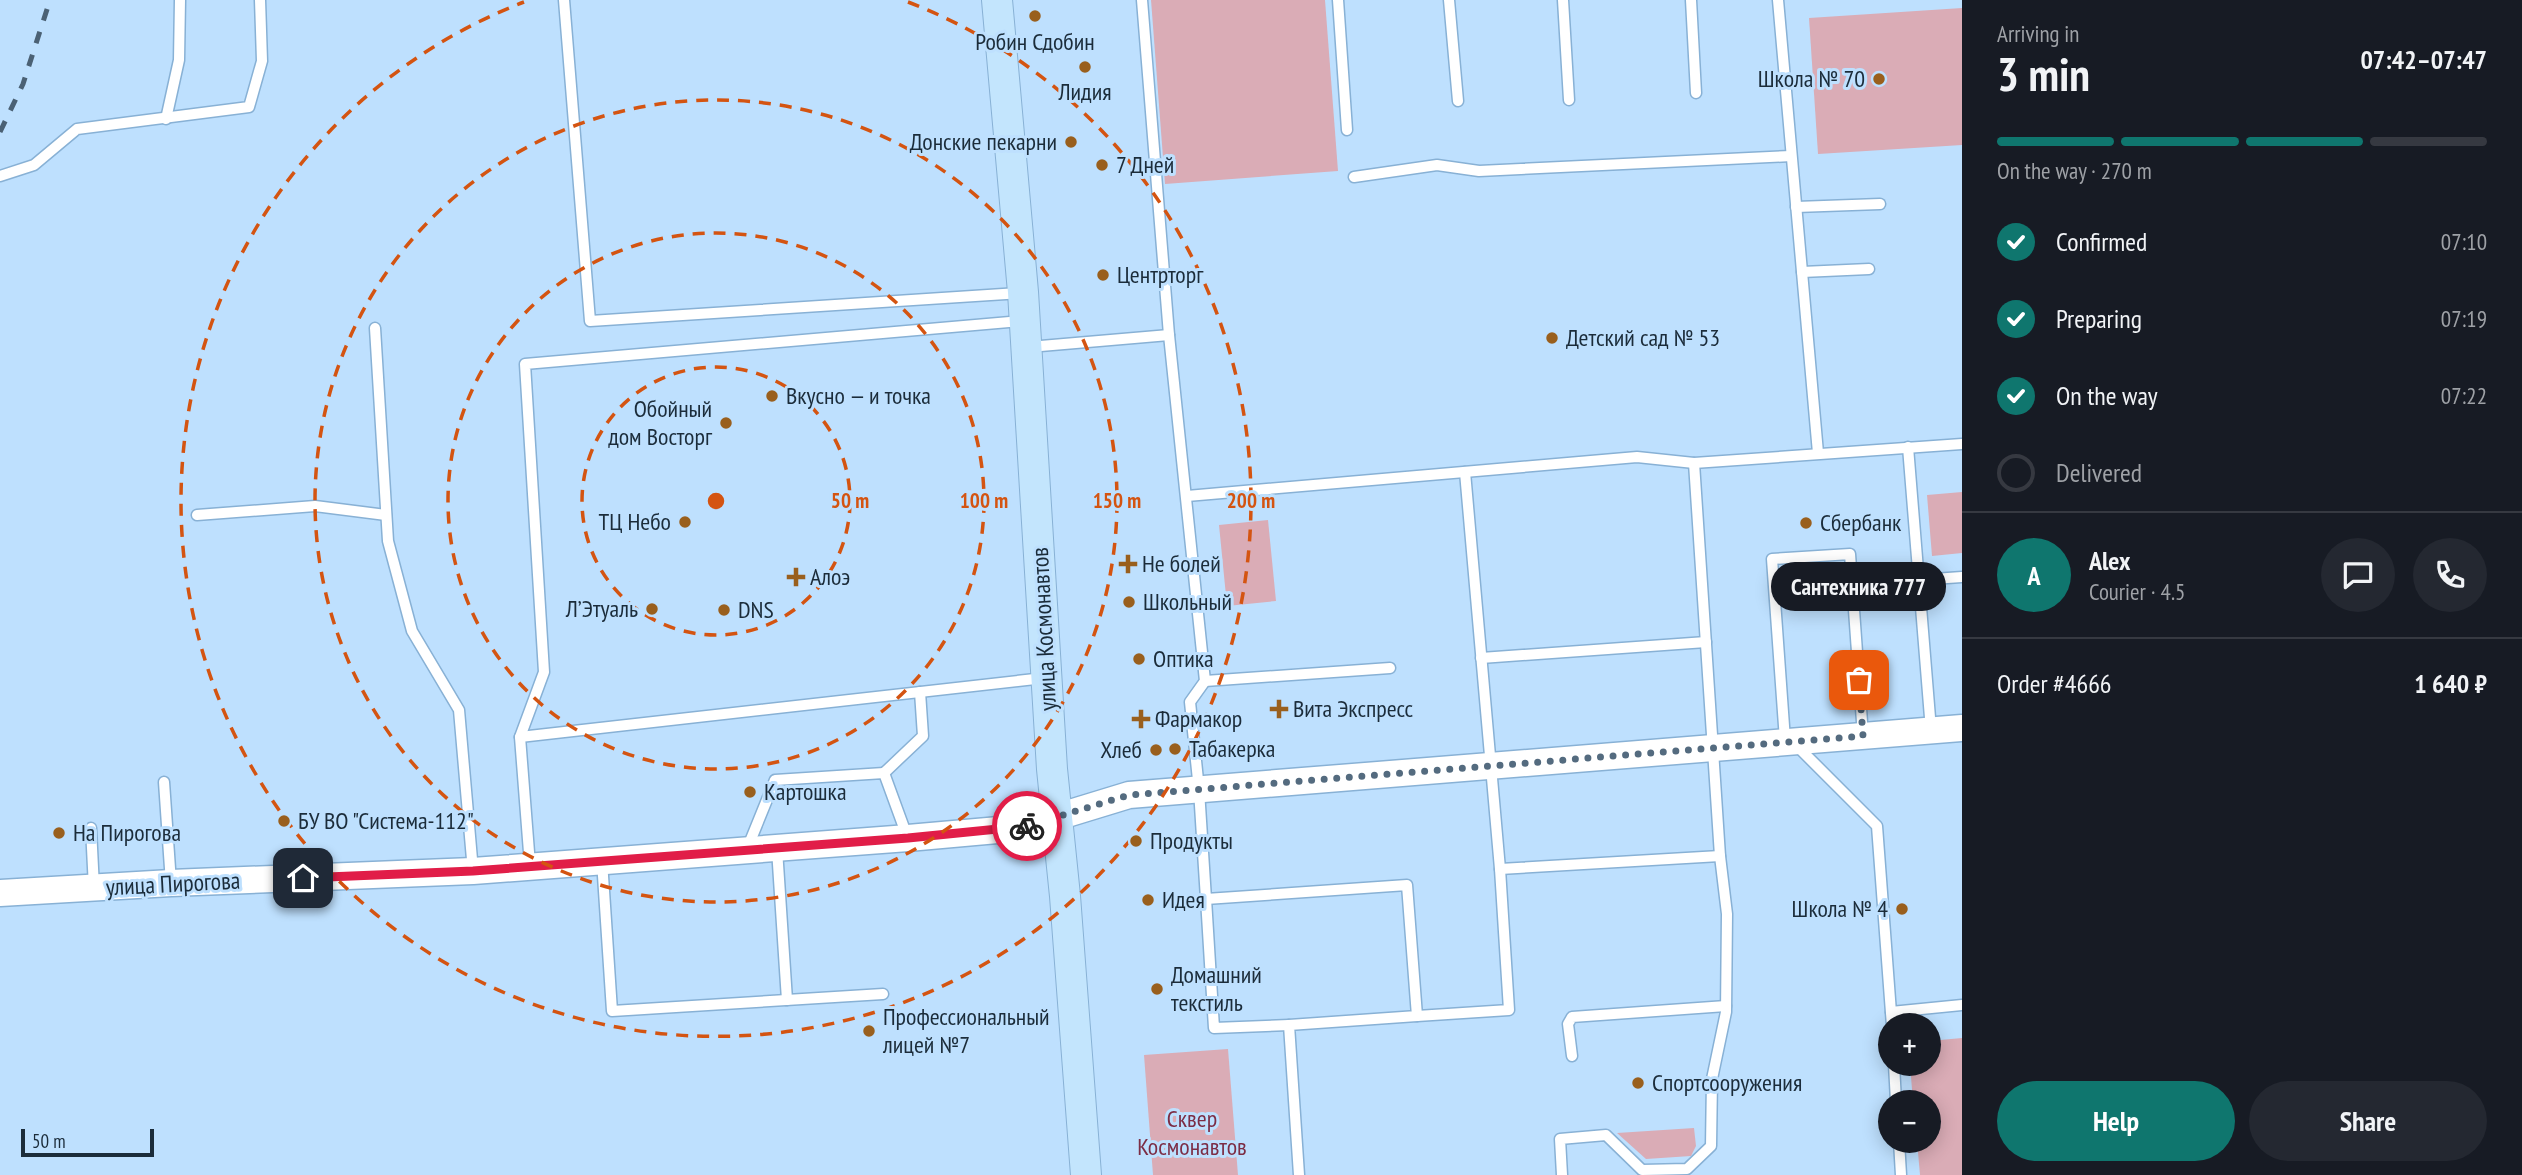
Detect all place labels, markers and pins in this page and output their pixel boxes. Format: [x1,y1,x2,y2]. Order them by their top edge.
marker: Робин Сдобин [1027,8,1043,24]
place label: Робин Сдобин [975,26,1095,57]
marker: Лидия [1077,59,1093,75]
place label: Школа № 70 [1758,63,1865,94]
marker: Школа № 70 [1871,71,1887,87]
place label: Лидия [1058,76,1111,107]
place label: Донские пекарни [910,126,1057,157]
marker: Донские пекарни [1063,134,1079,150]
place label: 7 Дней [1116,149,1174,180]
marker: 7 Дней [1094,157,1110,173]
place label: Центрторг [1117,259,1204,290]
marker: Центрторг [1095,267,1111,283]
place label: Детский сад № 53 [1566,322,1720,353]
marker: Детский сад № 53 [1544,330,1560,346]
place label: Вкусно — и точка [786,380,931,411]
marker: Вкусно — и точка [764,388,780,404]
place label: Обойный дом Восторг [608,393,713,452]
marker: Обойный дом Восторг [718,415,734,431]
centre of rings [704,489,728,513]
place label: ТЦ Небо [598,506,671,537]
place label: Сбербанк [1820,507,1902,538]
marker: ТЦ Небо [677,514,693,530]
marker: Сбербанк [1798,515,1814,531]
place label: Не болей [1142,548,1221,579]
marker: Не болей [1120,556,1136,572]
place label: Алоэ [810,561,850,592]
callout: Сантехника 777 [1772,561,1946,610]
marker: Алоэ [788,569,804,585]
place label: Школьный [1143,586,1232,617]
place label: Л’Этуаль [565,593,638,624]
place label: DNS [738,594,774,625]
marker: Школьный [1121,594,1137,610]
marker: Л’Этуаль [644,601,660,617]
marker: DNS [716,602,732,618]
place label: Оптика [1153,643,1214,674]
pin [1829,650,1889,710]
marker: Оптика [1131,651,1147,667]
place label: Вита Экспресс [1293,693,1414,724]
marker: Вита Экспресс [1271,701,1287,717]
place label: Фармакор [1155,703,1242,734]
marker: Фармакор [1133,711,1149,727]
place label: Табакерка [1189,733,1275,764]
place label: Хлеб [1100,734,1142,765]
marker: Табакерка [1167,741,1183,757]
marker: Хлеб [1148,742,1164,758]
place label: Картошка [764,776,847,807]
marker: Картошка [742,784,758,800]
place label: БУ ВО "Система-112" [298,805,474,836]
marker: БУ ВО "Система-112" [276,813,292,829]
place label: На Пирогова [73,817,181,848]
marker: На Пирогова [51,825,67,841]
place label: Продукты [1150,825,1233,856]
marker: Продукты [1128,833,1144,849]
pin [273,848,333,908]
place label: Идея [1162,884,1205,915]
marker: Идея [1140,892,1156,908]
place label: Школа № 4 [1792,893,1888,924]
marker: Школа № 4 [1894,901,1910,917]
place label: Домашний текстиль [1171,959,1262,1018]
marker: Домашний текстиль [1149,981,1165,997]
place label: Профессиональный лицей №7 [882,1001,1050,1060]
marker: Профессиональный лицей №7 [861,1023,877,1039]
place label: Спортсооружения [1652,1067,1802,1098]
marker: Спортсооружения [1630,1075,1646,1091]

